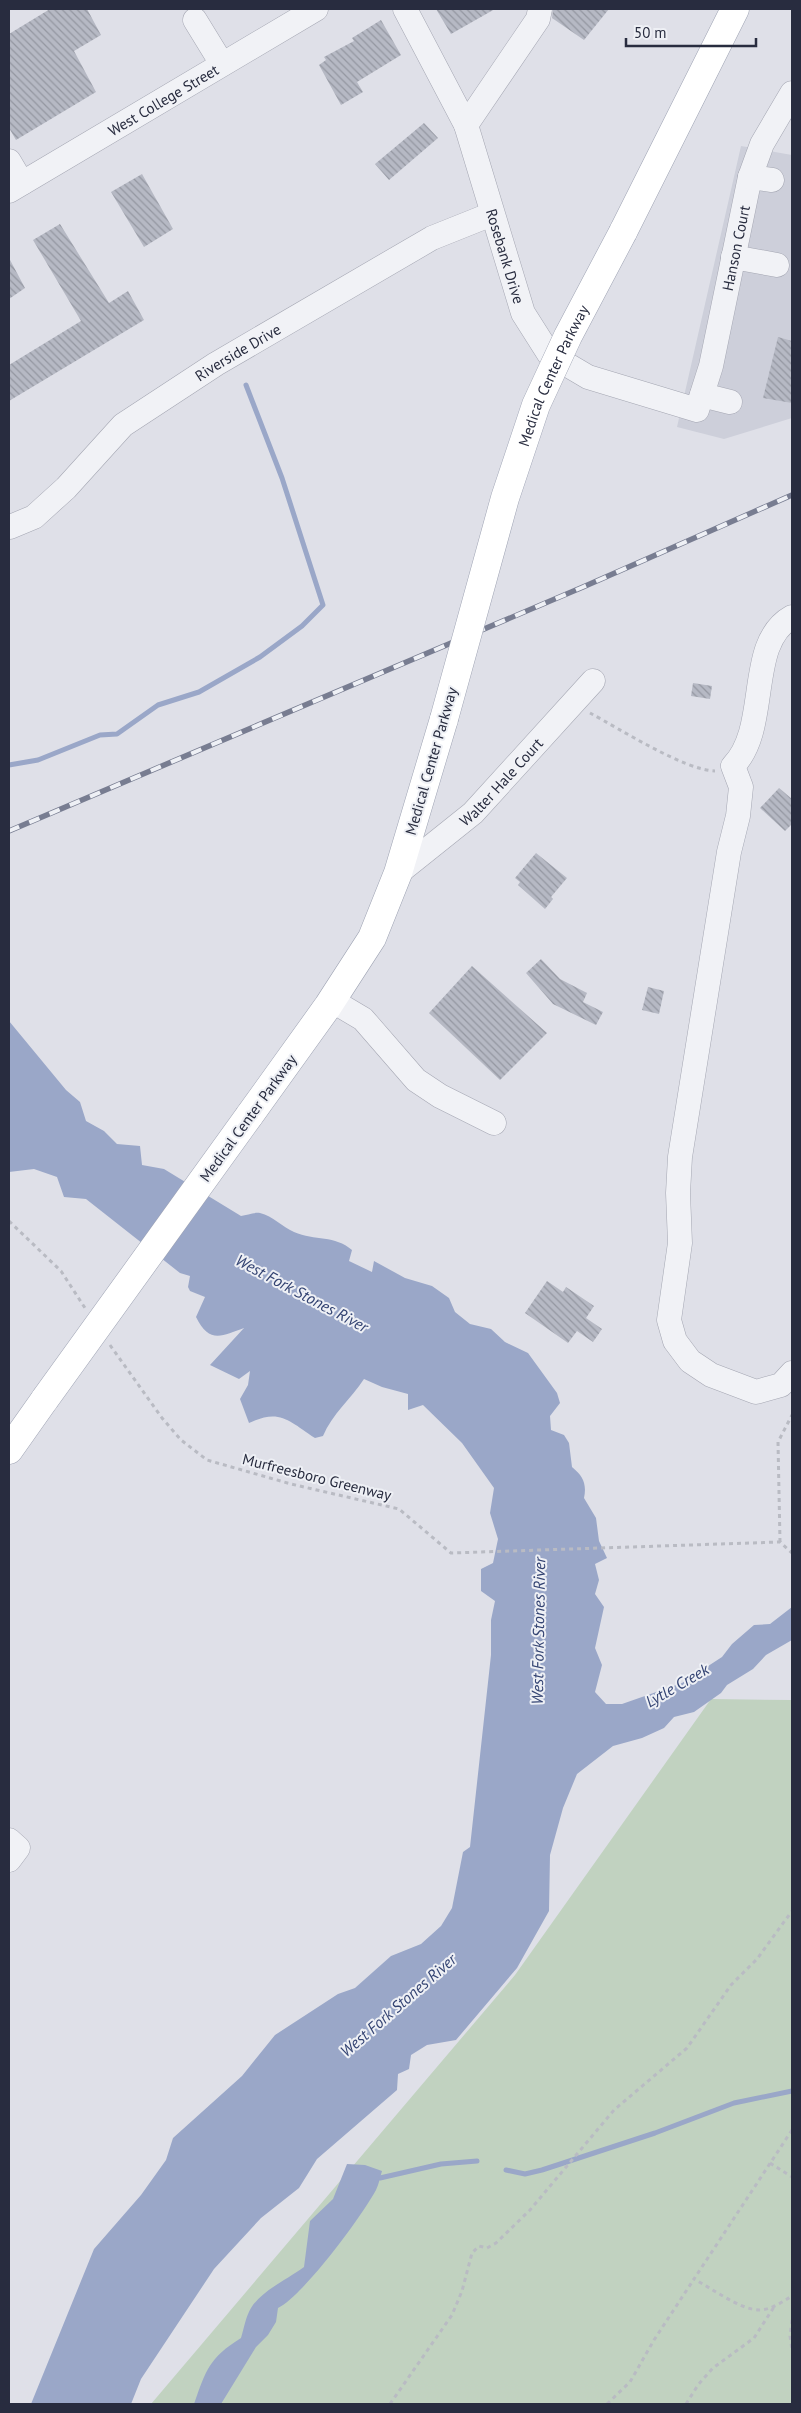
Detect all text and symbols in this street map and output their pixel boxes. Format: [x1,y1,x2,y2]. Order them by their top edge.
scale bar [626,15,756,47]
text: 50 m [634,23,667,42]
street label: West College Street [104,60,222,140]
street label: Hanson Court [717,203,753,293]
street label: Rosebank Drive [482,206,529,306]
street label: Medical Center Parkway [513,301,592,449]
street label: Riverside Drive [191,319,284,385]
street label: Medical Center Parkway [401,685,461,837]
street label: Walter Hale Court [455,733,547,830]
street label: Medical Center Parkway [195,1051,301,1185]
water label: West Fork Stones River [232,1250,373,1337]
street label: Murfreesboro Greenway [241,1449,393,1505]
water label: West Fork Stones River [527,1555,549,1705]
water label: Lytle Creek [642,1658,713,1711]
water label: West Fork Stones River [336,1948,461,2061]

